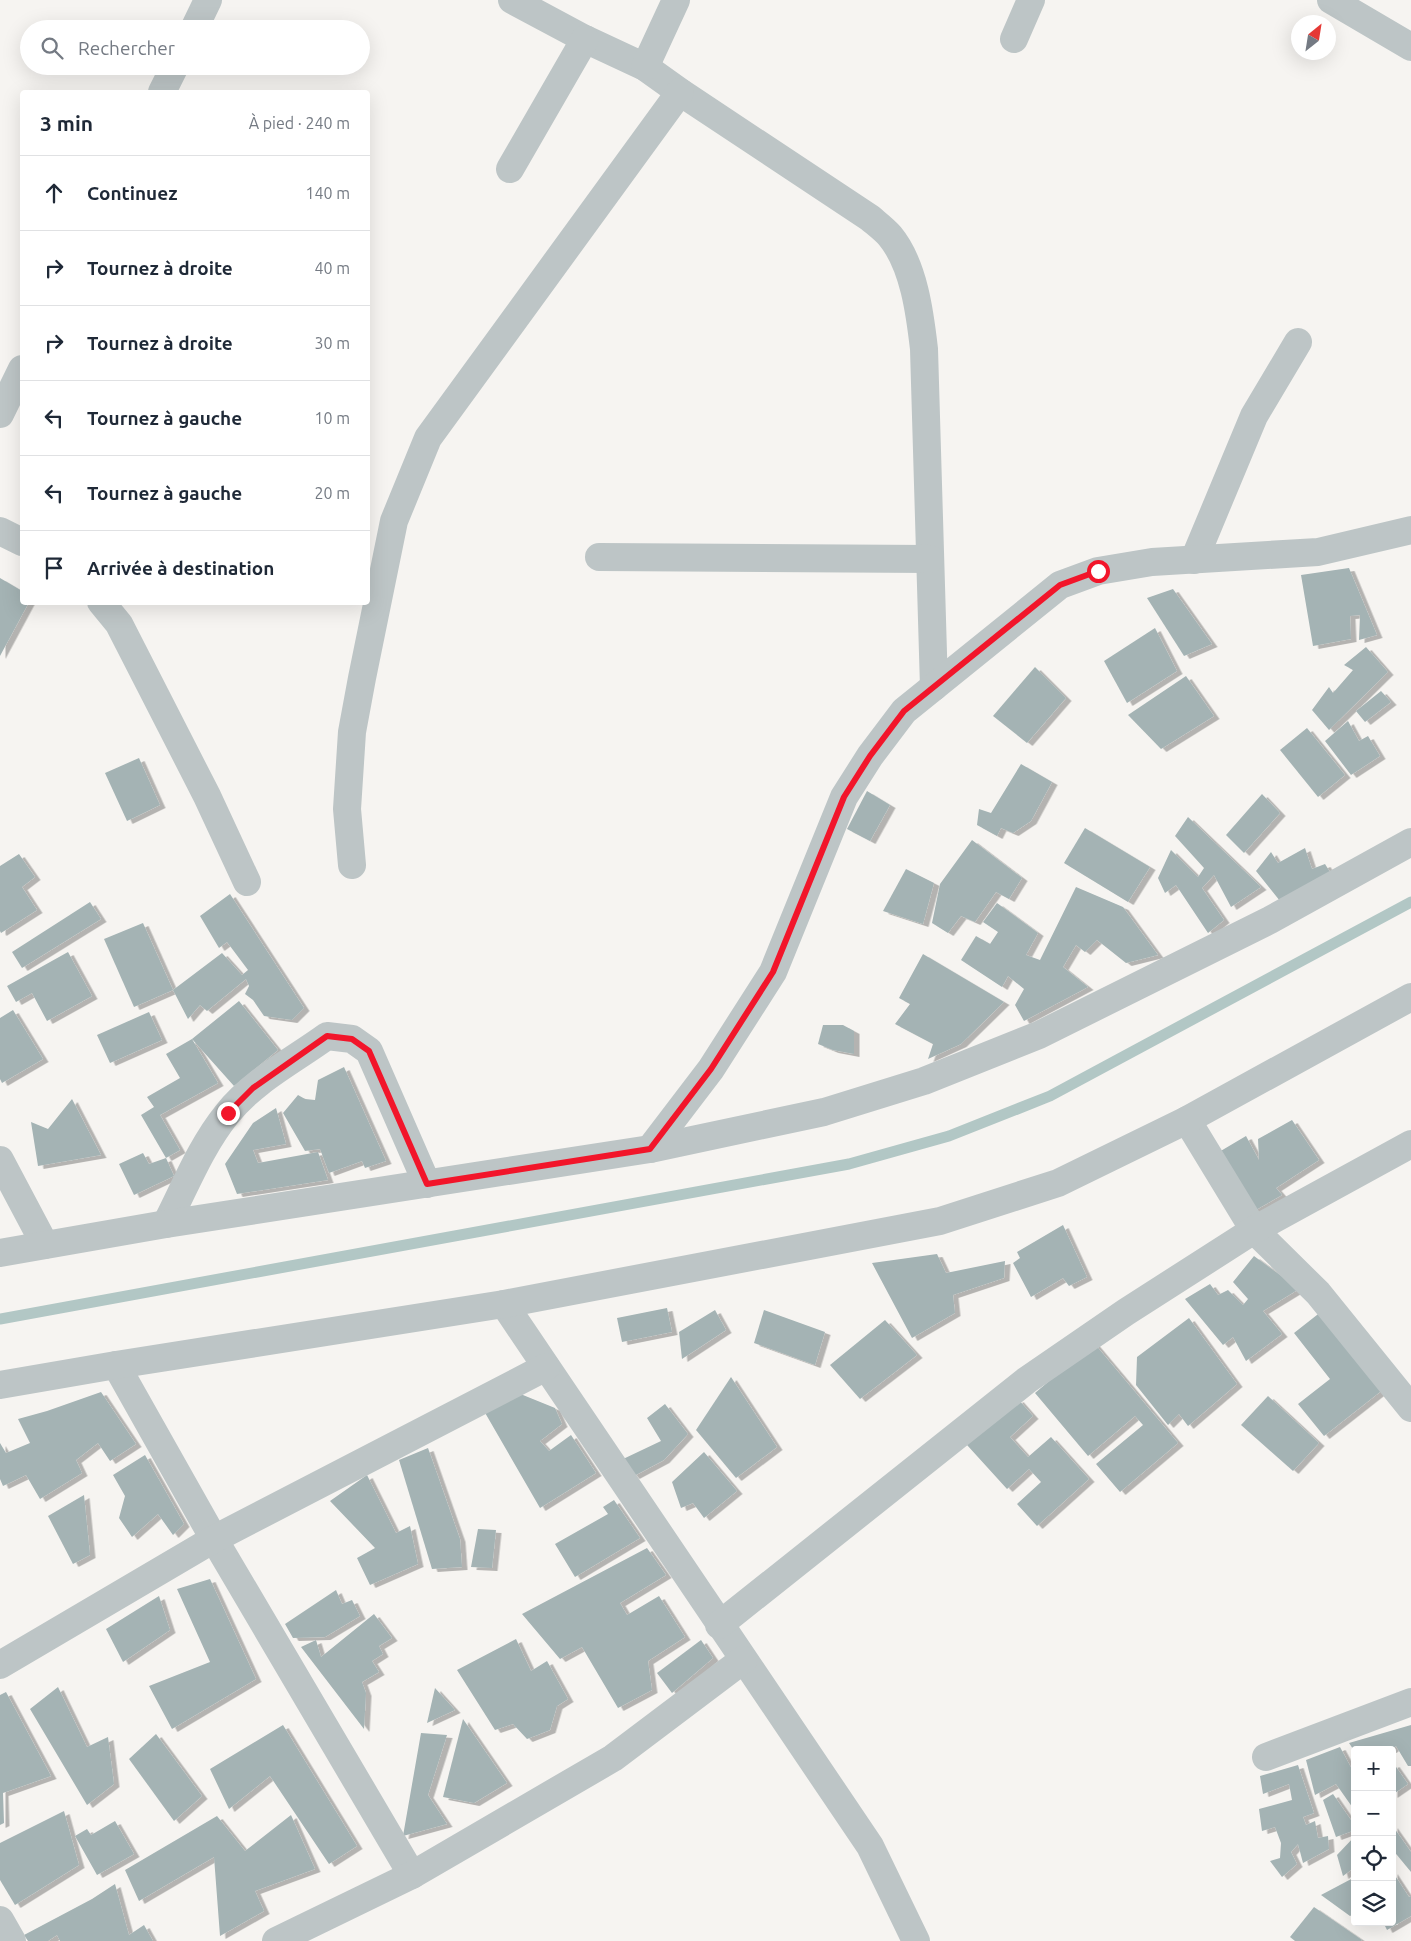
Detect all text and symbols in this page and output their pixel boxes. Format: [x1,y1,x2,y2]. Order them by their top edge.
north arrow [1291,15,1336,60]
search box [20,20,370,75]
icon: search [38,34,66,62]
text: Rechercher [78,37,175,59]
text: 3 min [40,111,93,135]
text: À pied · 240 m [249,114,350,132]
icon: ahead [40,179,68,207]
text: Continuez [87,182,177,204]
text: 140 m [305,184,350,202]
icon: right [40,254,68,282]
text: Tournez à droite [87,257,233,279]
text: 40 m [314,259,350,277]
icon: right [40,329,68,357]
text: Tournez à droite [87,332,233,354]
text: 30 m [314,334,350,352]
icon: left [40,404,68,432]
text: Tournez à gauche [87,407,242,429]
text: 10 m [314,409,350,427]
icon: left [40,479,68,507]
text: Tournez à gauche [87,482,242,504]
text: 20 m [314,484,350,502]
icon: arrive [40,554,68,582]
text: Arrivée à destination [87,557,274,579]
route start [1087,560,1110,583]
route end [217,1102,240,1125]
map controls [1351,1746,1396,1926]
button: + [1351,1746,1396,1791]
button: − [1351,1791,1396,1836]
button: locate [1351,1836,1396,1881]
button: layers [1351,1881,1396,1926]

